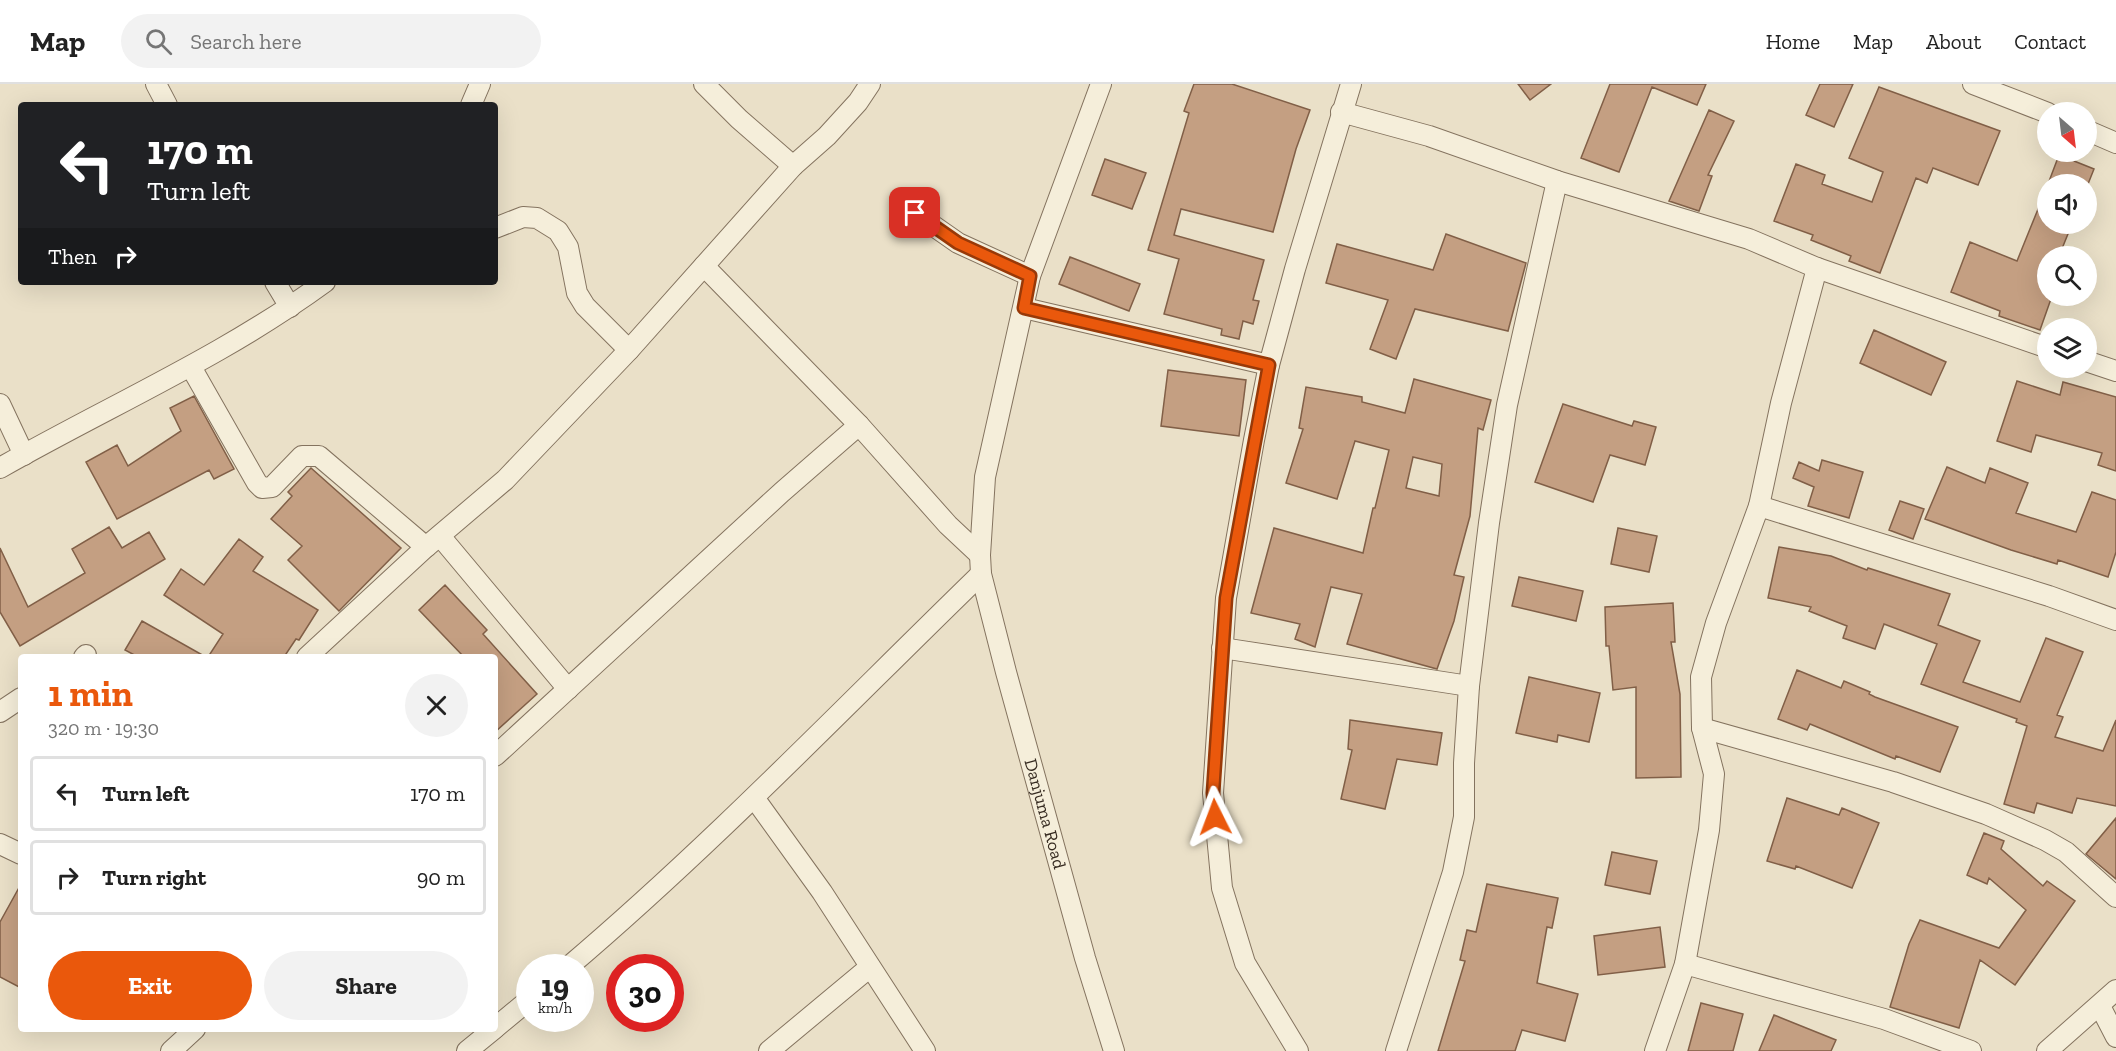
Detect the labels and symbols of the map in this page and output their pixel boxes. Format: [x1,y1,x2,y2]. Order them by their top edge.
north arrow [2037,102,2097,162]
pin [889,187,940,238]
street label: Danjuma Road [1019,756,1071,871]
position arrow [1183,785,1247,849]
speed limit sign: 30 [606,954,684,1032]

